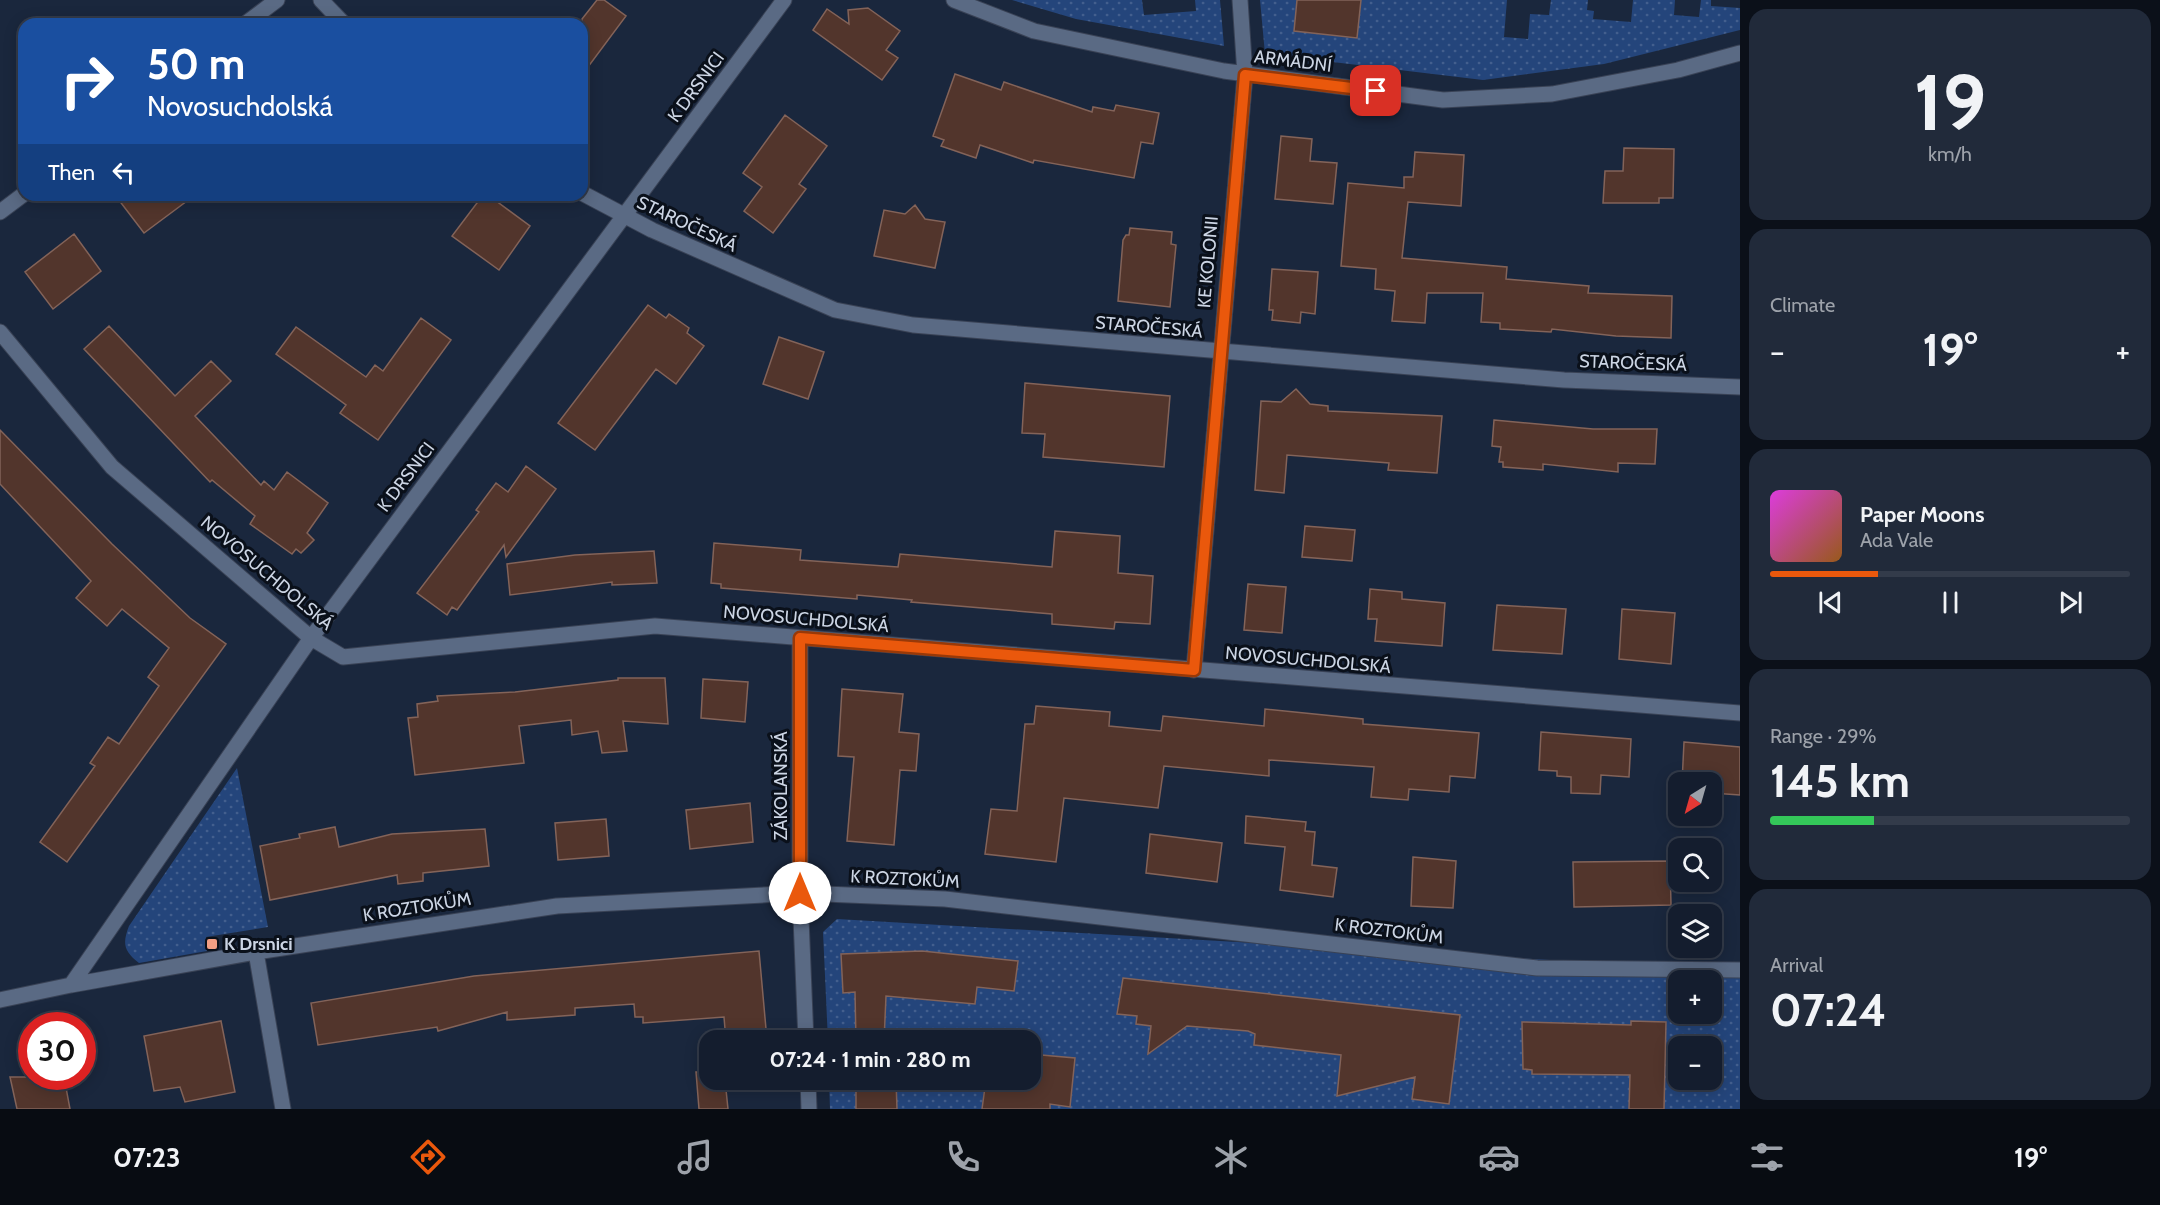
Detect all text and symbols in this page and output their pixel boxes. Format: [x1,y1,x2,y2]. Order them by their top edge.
text: 50 m [147,38,245,90]
icon: right [48,42,126,120]
street label: ARMÁDNÍ [1253,45,1333,77]
street label: K DRSNICI [663,48,729,126]
text: 19 [1914,55,1986,150]
pin [1350,65,1401,116]
icon: arrive [1359,74,1392,107]
text: Novosuchdolská [147,90,333,123]
text: km/h [1928,142,1972,166]
icon: left [107,156,140,189]
text: Then [48,159,95,186]
street label: STAROČESKÁ [634,191,740,257]
street label: KE KOLONII [1193,215,1223,309]
text: Climate [1770,293,1835,317]
street label: STAROČESKÁ [1094,311,1204,343]
text: 19° [1923,323,1977,377]
text: − [1770,331,1785,371]
text: + [2115,331,2130,371]
street label: STAROČESKÁ [1579,350,1687,376]
street label: K DRSNICI [373,438,439,516]
text: Paper Moons [1860,501,1984,528]
street label: NOVOSUCHDOLSKÁ [196,511,338,635]
text: Ada Vale [1860,528,1933,552]
icon: previous [1814,586,1847,619]
icon: pause [1934,586,1967,619]
icon: next [2054,586,2087,619]
street label: NOVOSUCHDOLSKÁ [722,601,890,637]
street label: NOVOSUCHDOLSKÁ [1224,642,1392,678]
text: Range · 29% [1770,724,1877,748]
street label: ZÁKOLANSKÁ [770,731,792,841]
text: 145 km [1770,754,1910,808]
north arrow [1668,772,1722,826]
map controls [1668,772,1722,1090]
button: search [1668,838,1722,892]
position arrow [768,861,832,925]
street label: K ROZTOKŮM [850,865,960,893]
street label: K ROZTOKŮM [361,888,473,926]
button: layers [1668,904,1722,958]
street label: K ROZTOKŮM [1333,913,1445,949]
place label: K Drsnici [224,933,292,955]
marker: K Drsnici [205,937,219,951]
text: Arrival [1770,953,1823,977]
button: + [1668,970,1722,1024]
text: 07:24 [1770,983,1886,1037]
speed limit sign: 30 [18,1012,96,1090]
button: − [1668,1036,1722,1090]
text: 07:24 · 1 min · 280 m [769,1046,971,1073]
icon: directions [407,1136,449,1178]
icon: music [674,1136,716,1178]
icon: phone [942,1136,984,1178]
icon: climate [1210,1136,1252,1178]
icon: car [1478,1136,1520,1178]
icon: filters [1746,1136,1788,1178]
text: 07:23 [113,1141,181,1174]
text: 19° [2014,1141,2047,1174]

